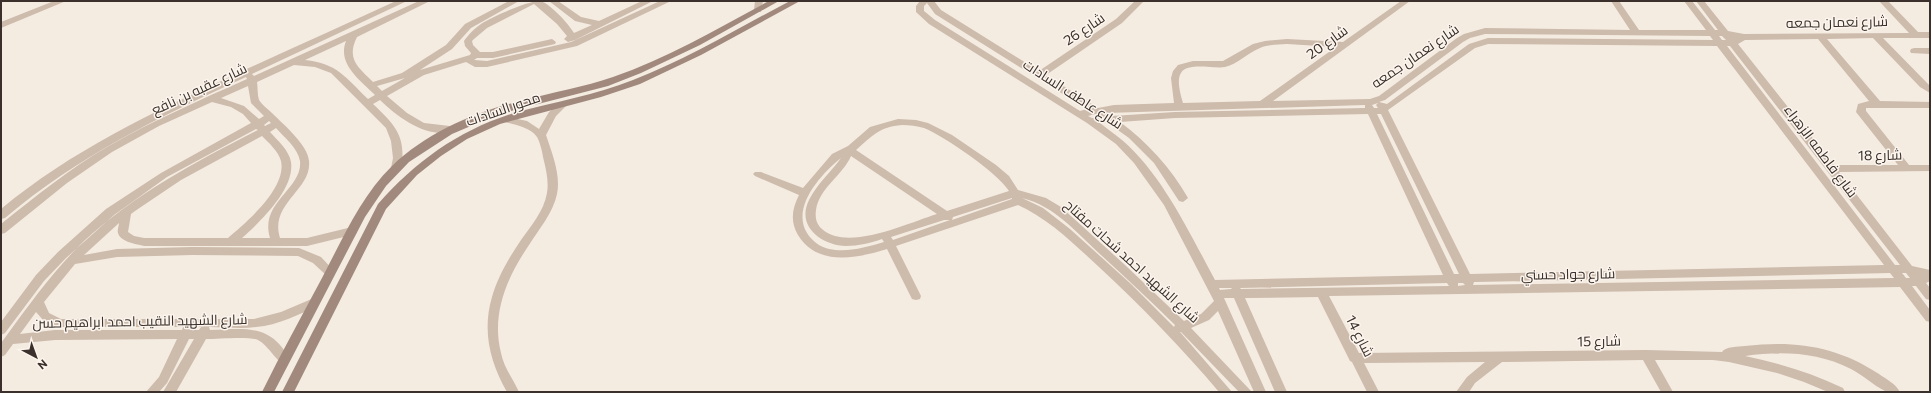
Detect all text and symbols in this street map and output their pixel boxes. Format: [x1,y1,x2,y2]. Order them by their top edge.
street label: شارع 26 [1060,9,1108,49]
street label: شارع نعمان جمعه [1786,12,1888,32]
street label: شارع نعمان جمعه [1368,20,1462,92]
street label: شارع 20 [1303,21,1351,63]
street label: شارع عاطف السادات [1020,55,1126,133]
street label: شارع عقبه بن نافع [148,59,250,119]
street label: محور السادات [464,88,542,129]
street label: شارع فاطمه الزهراء [1780,101,1862,201]
street label: شارع 18 [1858,146,1902,164]
street label: شارع الشهيد احمد شحات مفتاح [1060,195,1204,327]
street label: شارع جواد حسني [1521,264,1615,287]
street label: شارع الشهيد النقيب احمد ابراهيم حسن [32,310,248,333]
street label: شارع 14 [1342,312,1378,360]
street label: شارع 15 [1577,332,1621,350]
north arrow [16,337,56,377]
text: N [36,357,50,373]

